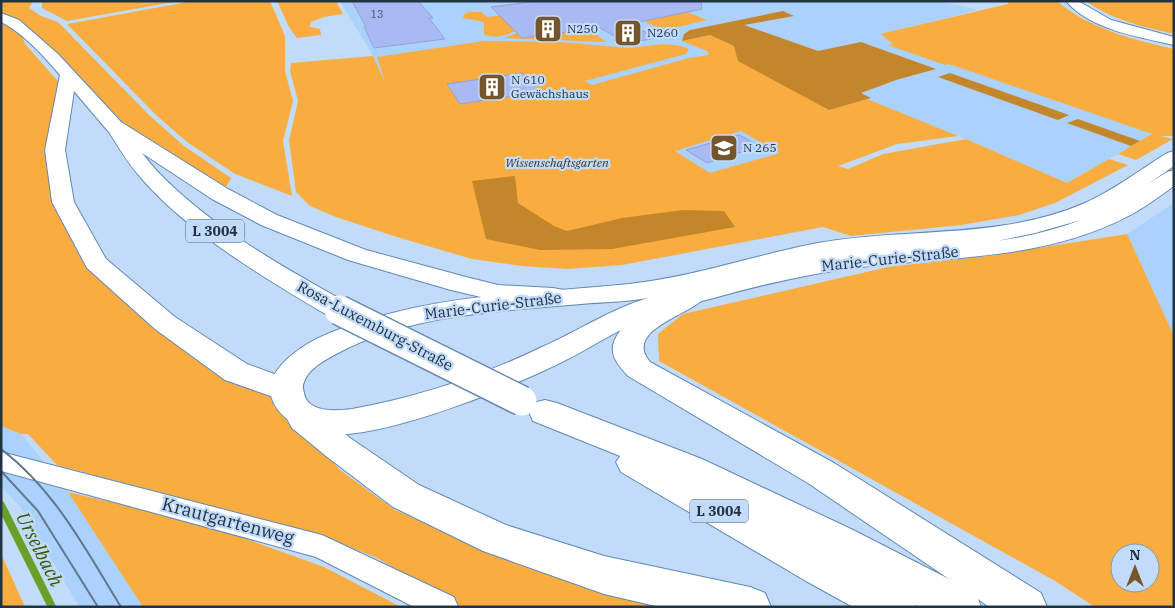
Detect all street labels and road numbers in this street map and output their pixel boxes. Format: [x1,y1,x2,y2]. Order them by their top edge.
road number: L 3004 [186,220,244,242]
street label: Marie-Curie-Straße [820,242,959,275]
street label: Rosa-Luxemburg-Straße [294,276,456,375]
street label: Marie-Curie-Straße [423,288,562,323]
street label: Krautgartenweg [160,492,297,549]
road number: L 3004 [690,500,748,522]

